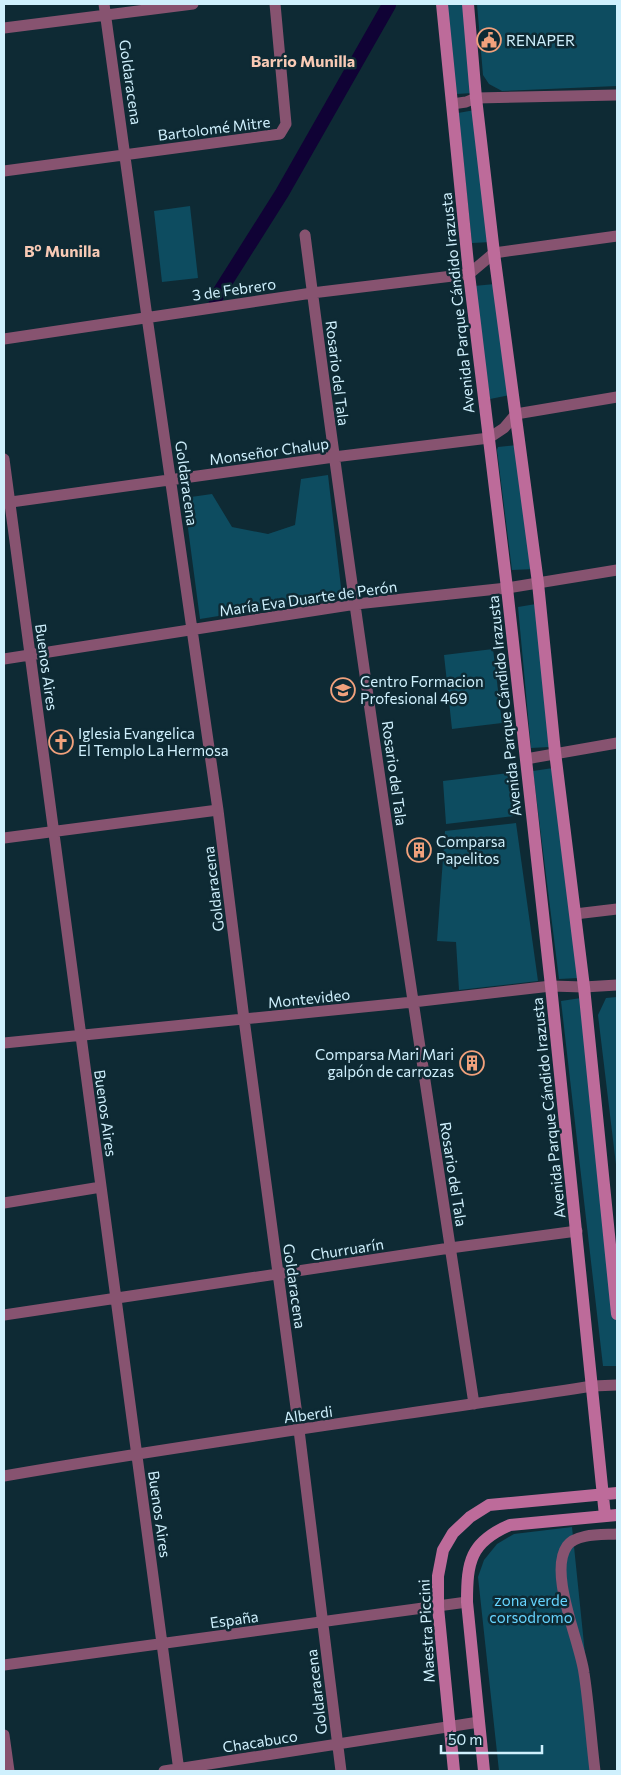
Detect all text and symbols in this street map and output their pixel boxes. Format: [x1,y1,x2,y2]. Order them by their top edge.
public building icon: RENAPER [476,27,502,53]
place label: RENAPER [506,31,575,49]
street label: Goldaracena [116,38,146,126]
district label: Barrio Munilla [251,51,355,70]
street label: Bartolomé Mitre [157,112,271,144]
street label: Avenida Parque Cándido Irazusta [436,192,478,414]
district label: Bº Munilla [24,241,100,260]
street label: 3 de Febrero [191,274,277,304]
street label: Rosario del Tala [323,319,353,427]
street label: Monseñor Chalup [208,434,330,468]
street label: Goldaracena [172,439,202,527]
street label: María Eva Duarte de Perón [218,577,398,619]
street label: Avenida Parque Cándido Irazusta [483,595,525,817]
street label: Buenos Aires [32,622,62,712]
place label: Centro Formacion Profesional 469 [360,672,484,707]
school or university icon: Centro Formacion Profesional 469 [330,677,356,703]
street label: Rosario del Tala [379,719,411,827]
place label: Iglesia Evangelica El Templo La Hermosa [78,724,229,759]
church icon: Iglesia Evangelica El Templo La Hermosa [48,729,74,755]
place label: Comparsa Papelitos [436,832,505,867]
building icon: Comparsa Papelitos [406,837,432,863]
street label: Goldaracena [199,845,227,933]
street label: Montevideo [267,985,351,1011]
street label: Avenida Parque Cándido Irazusta [527,997,569,1219]
place label: Comparsa Mari Mari galpón de carrozas [315,1045,454,1080]
building icon: Comparsa Mari Mari galpón de carrozas [459,1050,485,1076]
street label: Buenos Aires [91,1068,121,1158]
street label: Rosario del Tala [437,1120,471,1228]
street label: Churruarín [309,1234,385,1264]
street label: Goldaracena [280,1242,310,1330]
street label: Alberdi [282,1402,334,1426]
street label: Buenos Aires [145,1469,175,1559]
street label: Maestra Piccini [414,1579,438,1683]
park label: zona verde corsodromo [489,1591,573,1626]
street label: España [209,1607,259,1631]
street label: Goldaracena [302,1648,330,1736]
scale bar [441,1722,542,1754]
street label: Chacabuco [221,1726,299,1756]
text: 50 m [448,1730,482,1748]

